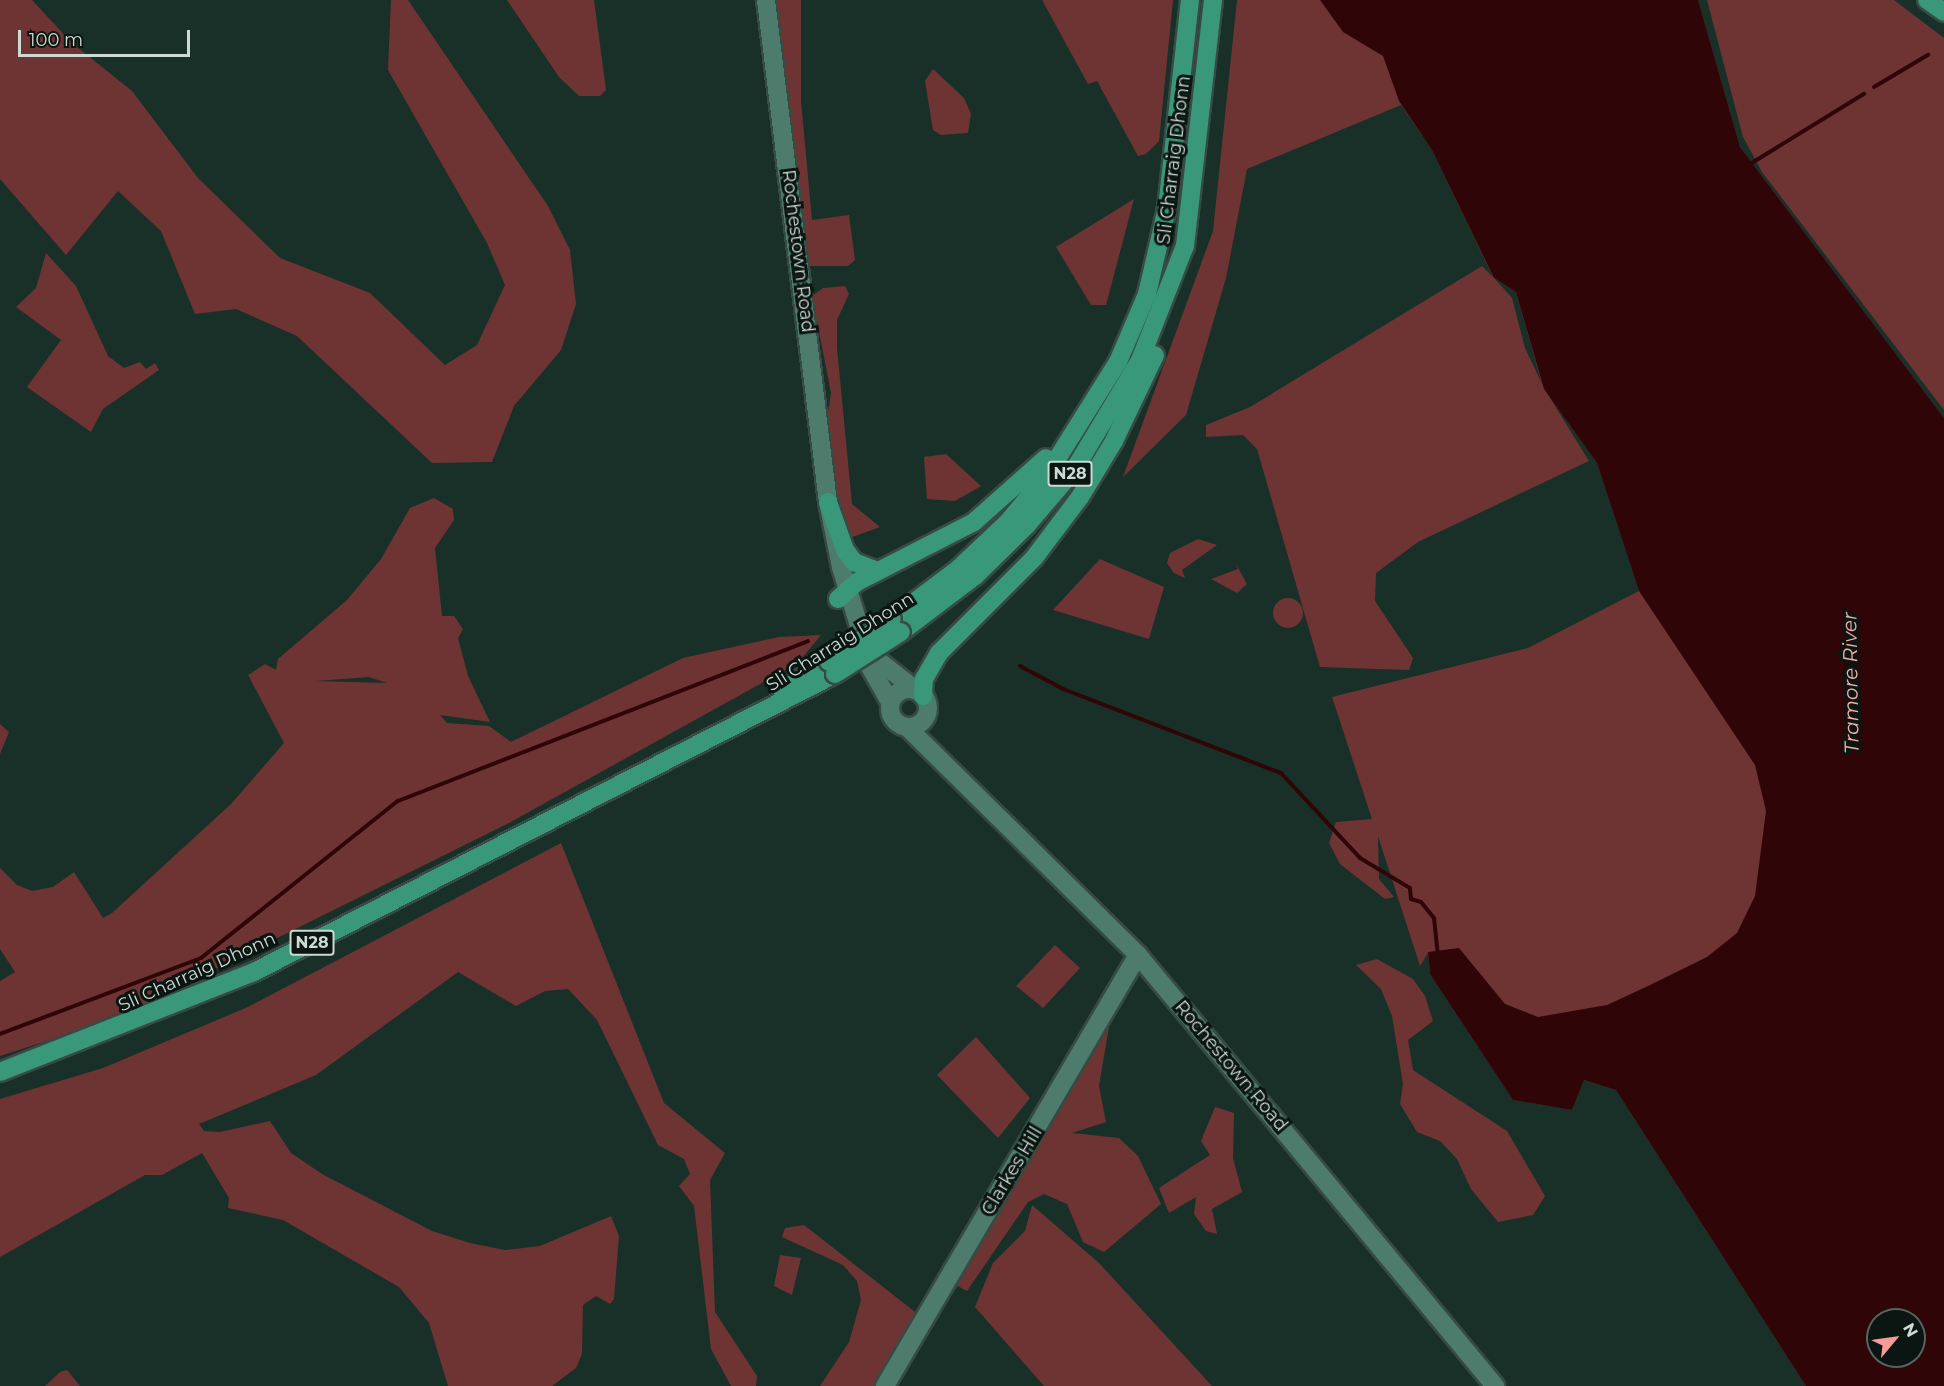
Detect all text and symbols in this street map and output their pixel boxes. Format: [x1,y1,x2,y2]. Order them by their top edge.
scale bar [21,18,194,56]
text: 100 m [29,29,83,51]
street label: Sli Charraig Dhonn [1153,74,1195,246]
street label: Rochestown Road [777,168,819,334]
road number: N28 [1048,461,1092,487]
street label: Sli Charraig Dhonn [762,588,918,696]
water label: Tramore River [1838,612,1864,754]
street label: Sli Charraig Dhonn [115,928,279,1016]
road number: N28 [290,930,334,956]
street label: Rochestown Road [1170,996,1292,1136]
street label: Clarkes Hill [977,1123,1047,1219]
north arrow [1866,1308,1926,1368]
text: N [1899,1320,1922,1340]

